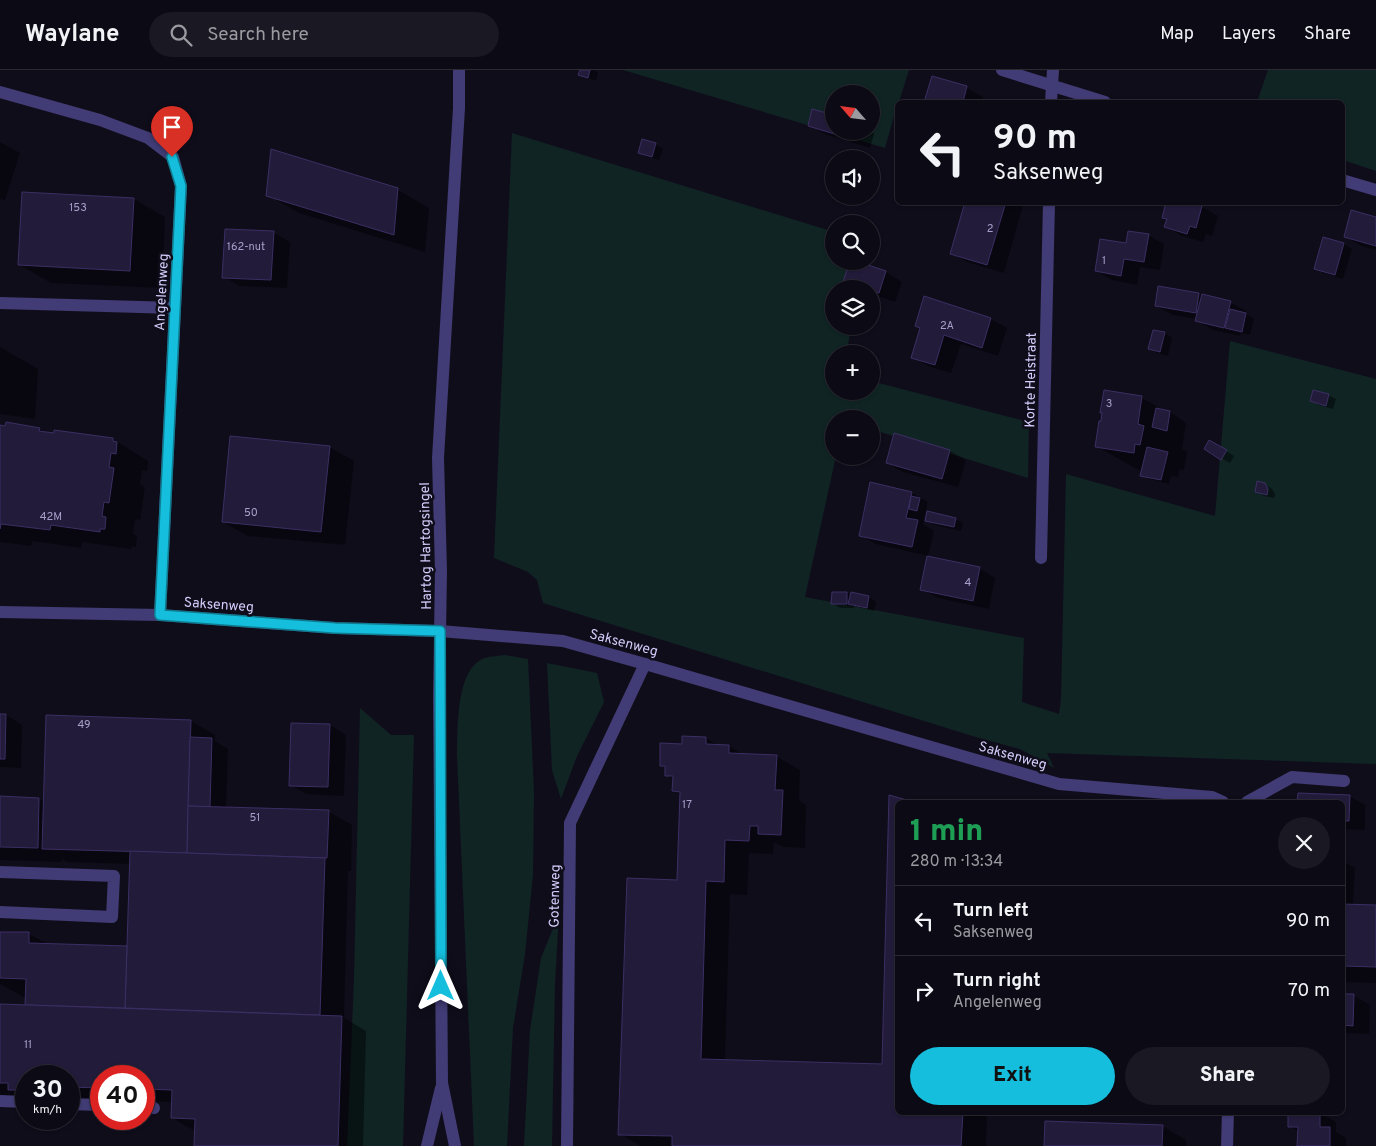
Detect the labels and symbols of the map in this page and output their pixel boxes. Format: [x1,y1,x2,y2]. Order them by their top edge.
north arrow [825,85,880,140]
pin [151,106,193,157]
house number: 153 [69,201,87,215]
house number: 2 [987,222,993,236]
house number: 162-nut [227,240,265,254]
street label: Angelenweg [152,253,173,331]
house number: 1 [1102,254,1106,268]
house number: 2A [940,319,954,333]
street label: Korte Heistraat [1022,332,1041,428]
house number: 3 [1106,397,1112,411]
street label: Hartog Hartogsingel [417,482,436,610]
house number: 50 [244,506,258,520]
house number: 42M [40,510,62,524]
house number: 4 [965,576,972,590]
street label: Saksenweg [183,595,255,616]
street label: Saksenweg [587,626,660,661]
house number: 49 [77,718,91,732]
street label: Saksenweg [976,739,1049,774]
house number: 17 [682,798,692,812]
house number: 51 [250,811,260,825]
street label: Gotenweg [546,864,565,928]
position arrow [414,959,466,1011]
house number: 11 [24,1038,32,1052]
speed limit sign: 40 [90,1065,155,1130]

